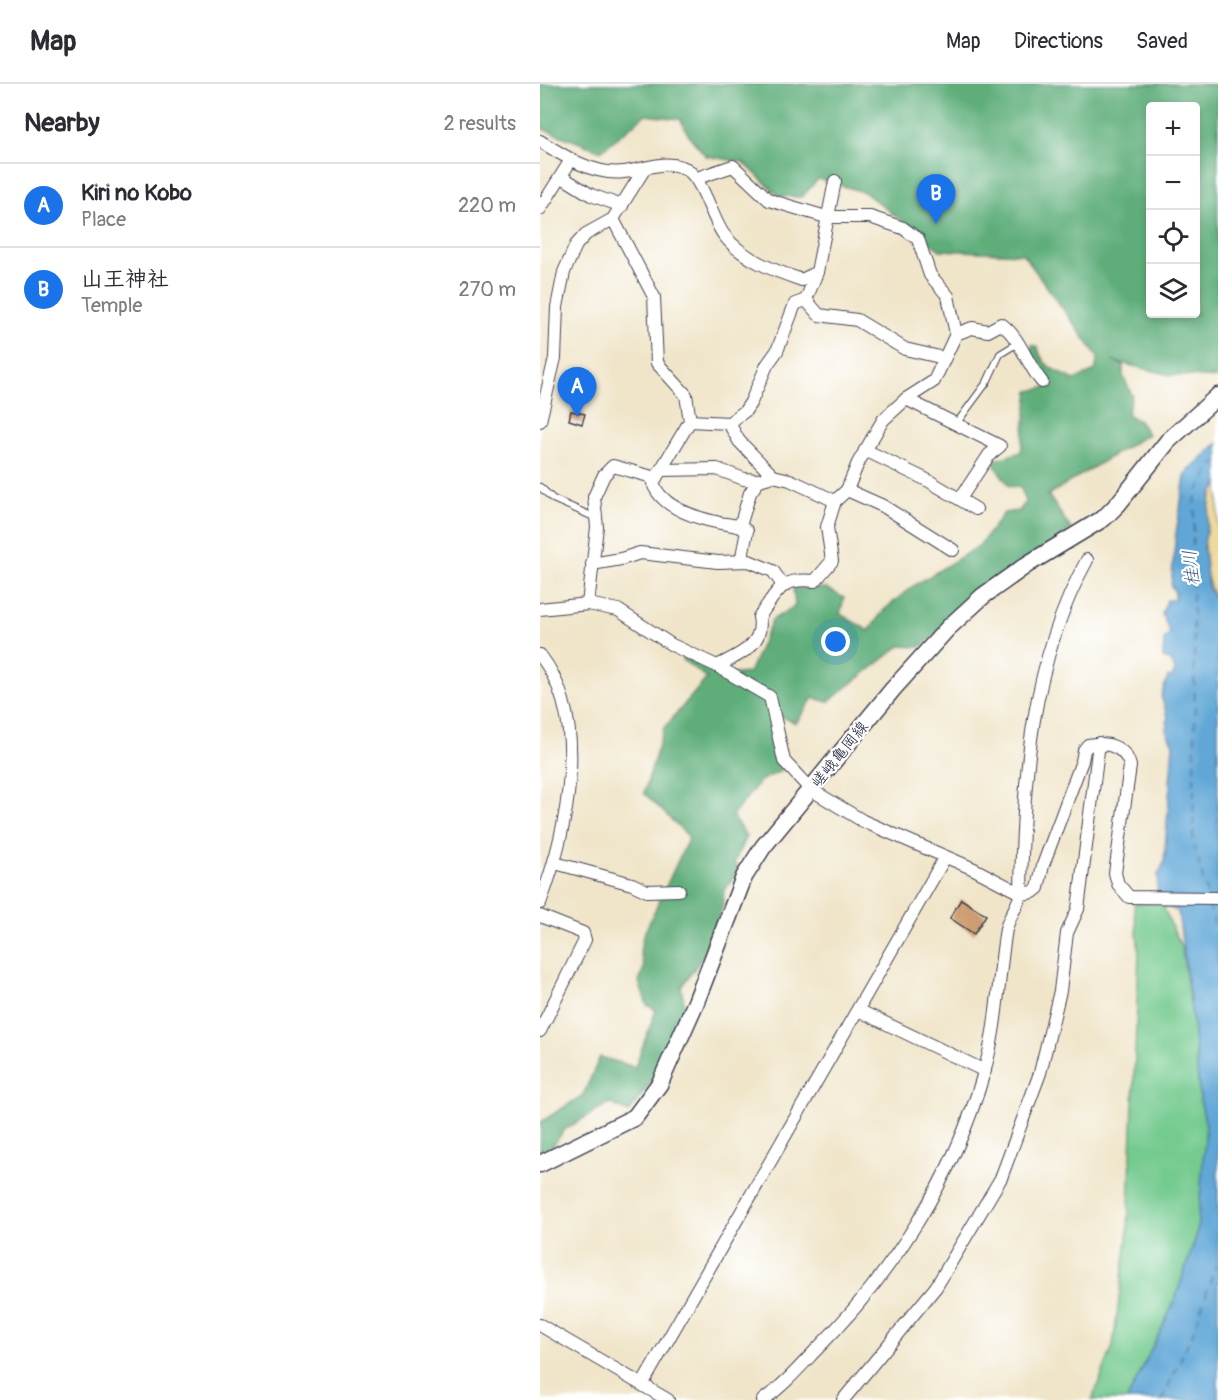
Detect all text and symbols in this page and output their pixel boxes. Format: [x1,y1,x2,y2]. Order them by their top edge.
text: Map [30,24,76,59]
text: Map [946,28,981,55]
text: Directions [1014,28,1103,55]
text: Saved [1136,28,1188,55]
map controls [1146,102,1200,318]
button: + [1146,102,1200,156]
text: Nearby [24,107,100,139]
text: 2 results [444,111,516,136]
button: − [1146,156,1200,210]
pin: B [916,174,956,224]
text: Kiri no Kobo [81,179,192,207]
text: A [37,193,50,218]
text: 220 m [458,193,516,218]
text: Place [81,207,126,232]
button: locate [1146,210,1200,264]
button: layers [1146,264,1200,318]
text: 山王神社 [81,265,169,293]
text: B [38,277,49,302]
text: 270 m [458,277,516,302]
text: Temple [81,293,142,318]
pin: A [558,368,597,417]
water label: 桂川 [1178,549,1205,587]
your location [821,627,850,656]
street label: 嵯峨亀岡線 [807,717,873,792]

